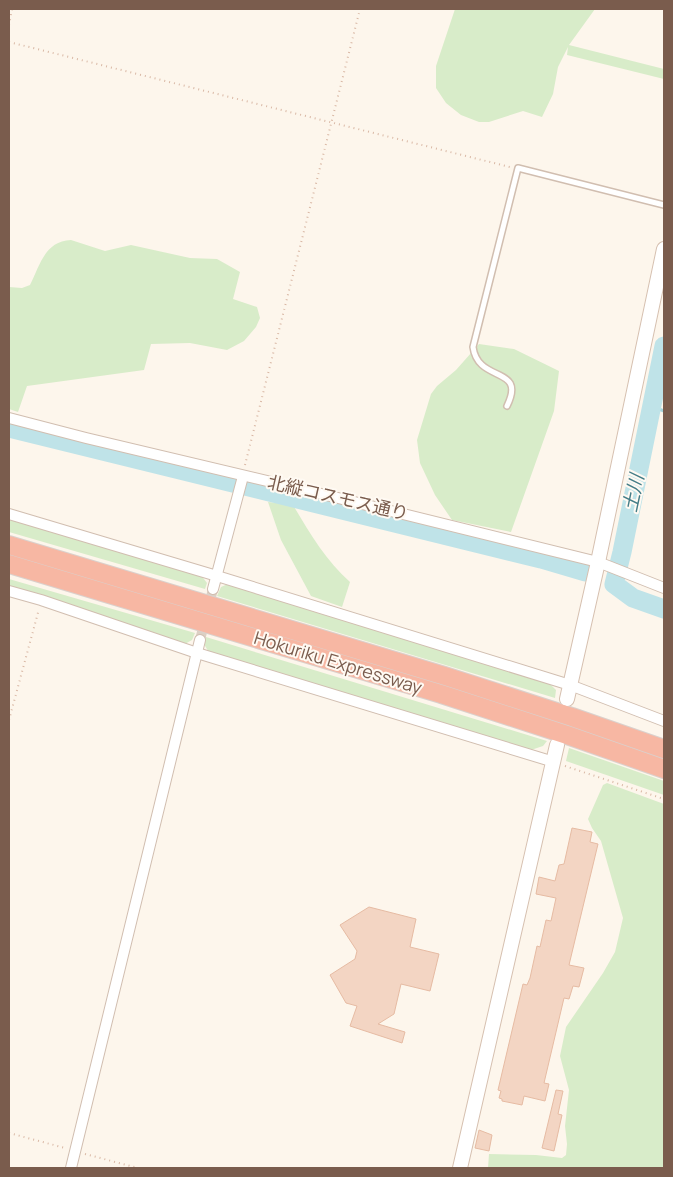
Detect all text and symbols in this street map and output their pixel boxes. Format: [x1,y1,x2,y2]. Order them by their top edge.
street label: 北縦コスモス通り [265,469,411,525]
water label: 土川 [616,470,650,514]
street label: Hokuriku Expressway [251,625,426,699]

